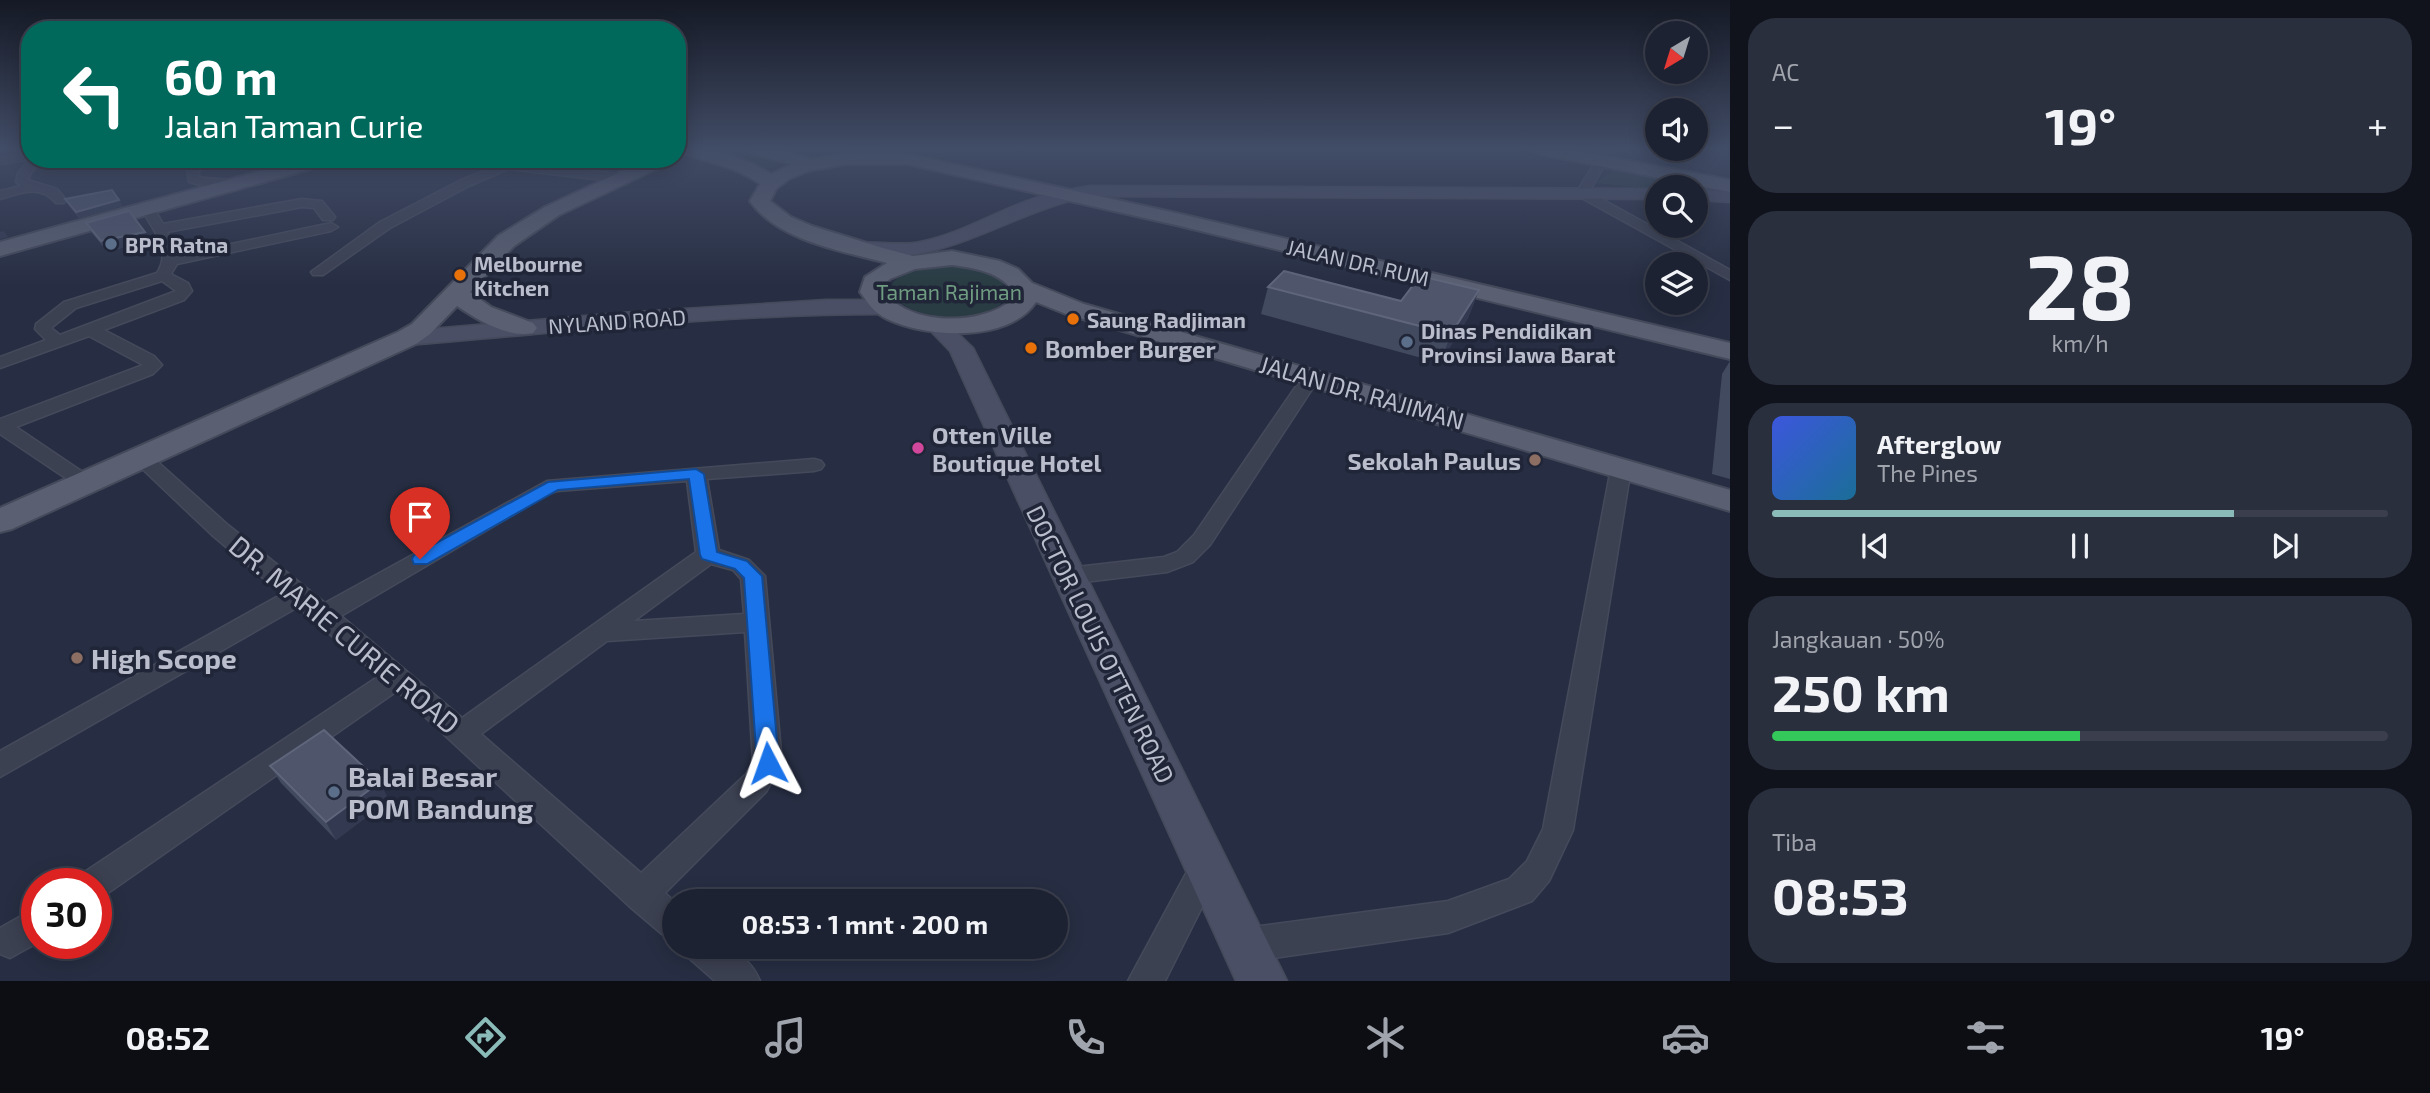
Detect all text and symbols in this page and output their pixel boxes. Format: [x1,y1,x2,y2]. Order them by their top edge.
north arrow [1645,21,1708,84]
map controls [1645,21,1708,315]
text: 60 m [164,46,278,105]
icon: left [49,49,140,140]
text: AC [1772,58,1799,86]
text: 19° [2045,93,2116,155]
button: sound [1645,98,1708,161]
text: − [1772,101,1794,147]
text: + [2367,101,2388,147]
text: Jalan Taman Curie [164,106,423,144]
button: search [1645,175,1708,238]
text: 28 [2025,229,2135,338]
place label: BPR Ratna [125,232,228,257]
street label: JALAN DR. RUM [1284,233,1432,291]
marker: BPR Ratna [103,236,119,252]
place label: Melbourne Kitchen [474,251,583,300]
button: layers [1645,252,1708,315]
marker: Melbourne Kitchen [452,267,468,283]
park label: Taman Rajiman [876,279,1022,305]
street label: NYLAND ROAD [547,304,687,338]
place label: Saung Radjiman [1087,307,1246,332]
marker: Saung Radjiman [1065,311,1081,327]
place label: Dinas Pendidikan Provinsi Jawa Barat [1421,318,1616,367]
text: km/h [2051,329,2109,357]
place label: Bomber Burger [1045,334,1217,363]
marker: Dinas Pendidikan Provinsi Jawa Barat [1399,334,1415,350]
marker: Bomber Burger [1023,340,1039,356]
street label: JALAN DR. RAJIMAN [1256,349,1468,435]
place label: Otten Ville Boutique Hotel [932,420,1101,477]
text: Afterglow [1877,428,2002,459]
marker: Otten Ville Boutique Hotel [910,440,926,456]
place label: Sekolah Paulus [1348,446,1521,475]
marker: Sekolah Paulus [1527,452,1543,468]
text: The Pines [1877,459,1978,487]
pin [390,487,450,559]
icon: arrive [401,498,439,536]
street label: DOCTOR LOUIS OTTEN ROAD [1021,500,1181,788]
icon: previous [1856,527,1894,565]
icon: pause [2061,527,2099,565]
icon: next [2266,527,2304,565]
street label: DR. MARIE CURIE ROAD [223,528,467,740]
text: Jangkauan · 50% [1772,625,1945,653]
place label: High Scope [91,641,237,675]
marker: High Scope [69,650,85,666]
text: 250 km [1772,660,1950,722]
position arrow [731,726,805,800]
place label: Balai Besar POM Bandung [348,759,533,825]
marker: Balai Besar POM Bandung [326,784,342,800]
text: Tiba [1772,828,1817,856]
text: 08:53 [1772,863,1909,925]
speed limit sign: 30 [21,868,112,959]
text: 08:53 · 1 mnt · 200 m [742,908,988,939]
icon: directions [461,1013,510,1062]
icon: music [761,1013,810,1062]
icon: phone [1061,1013,1110,1062]
icon: climate [1361,1013,1410,1062]
icon: car [1661,1013,1710,1062]
icon: filters [1961,1013,2010,1062]
text: 08:52 [125,1018,210,1056]
text: 19° [2261,1018,2304,1056]

